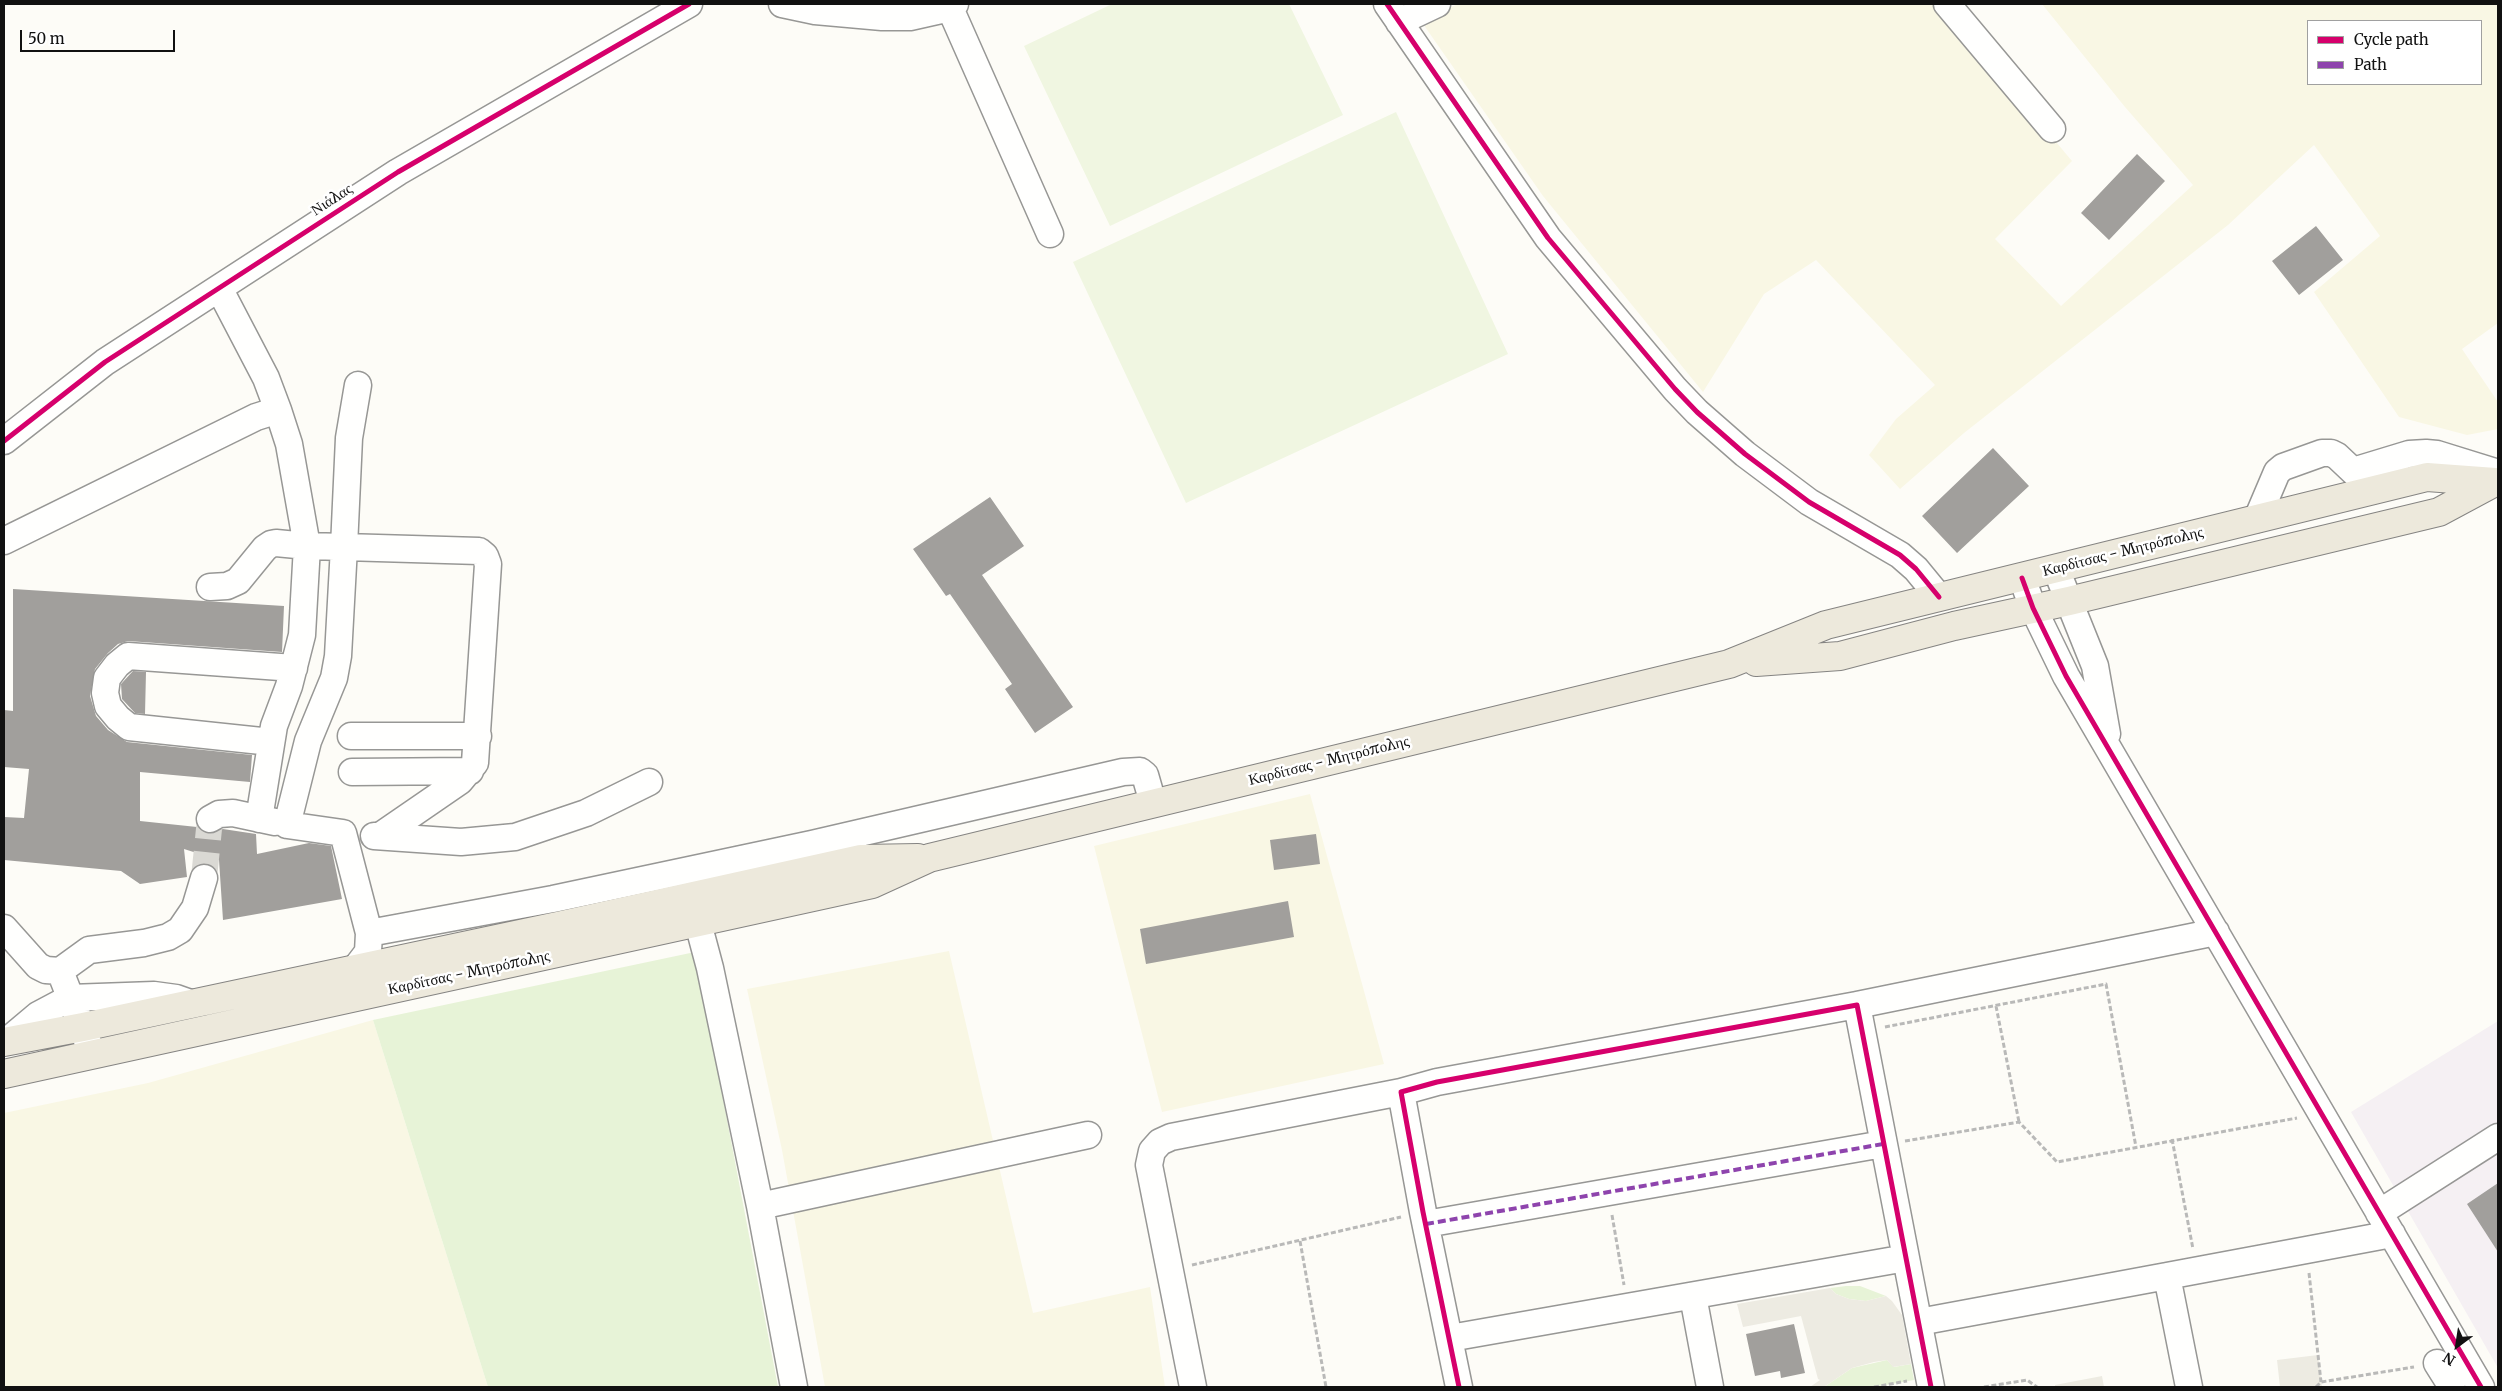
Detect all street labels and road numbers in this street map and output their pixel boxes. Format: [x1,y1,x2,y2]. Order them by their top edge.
street label: Νιάλας [308,180,356,220]
street label: Καρδίτσας - Μητρόπολης [2041,523,2205,581]
street label: Καρδίτσας - Μητρόπολης [1247,732,1411,790]
street label: Καρδίτσας - Μητρόπολης [387,947,551,999]

